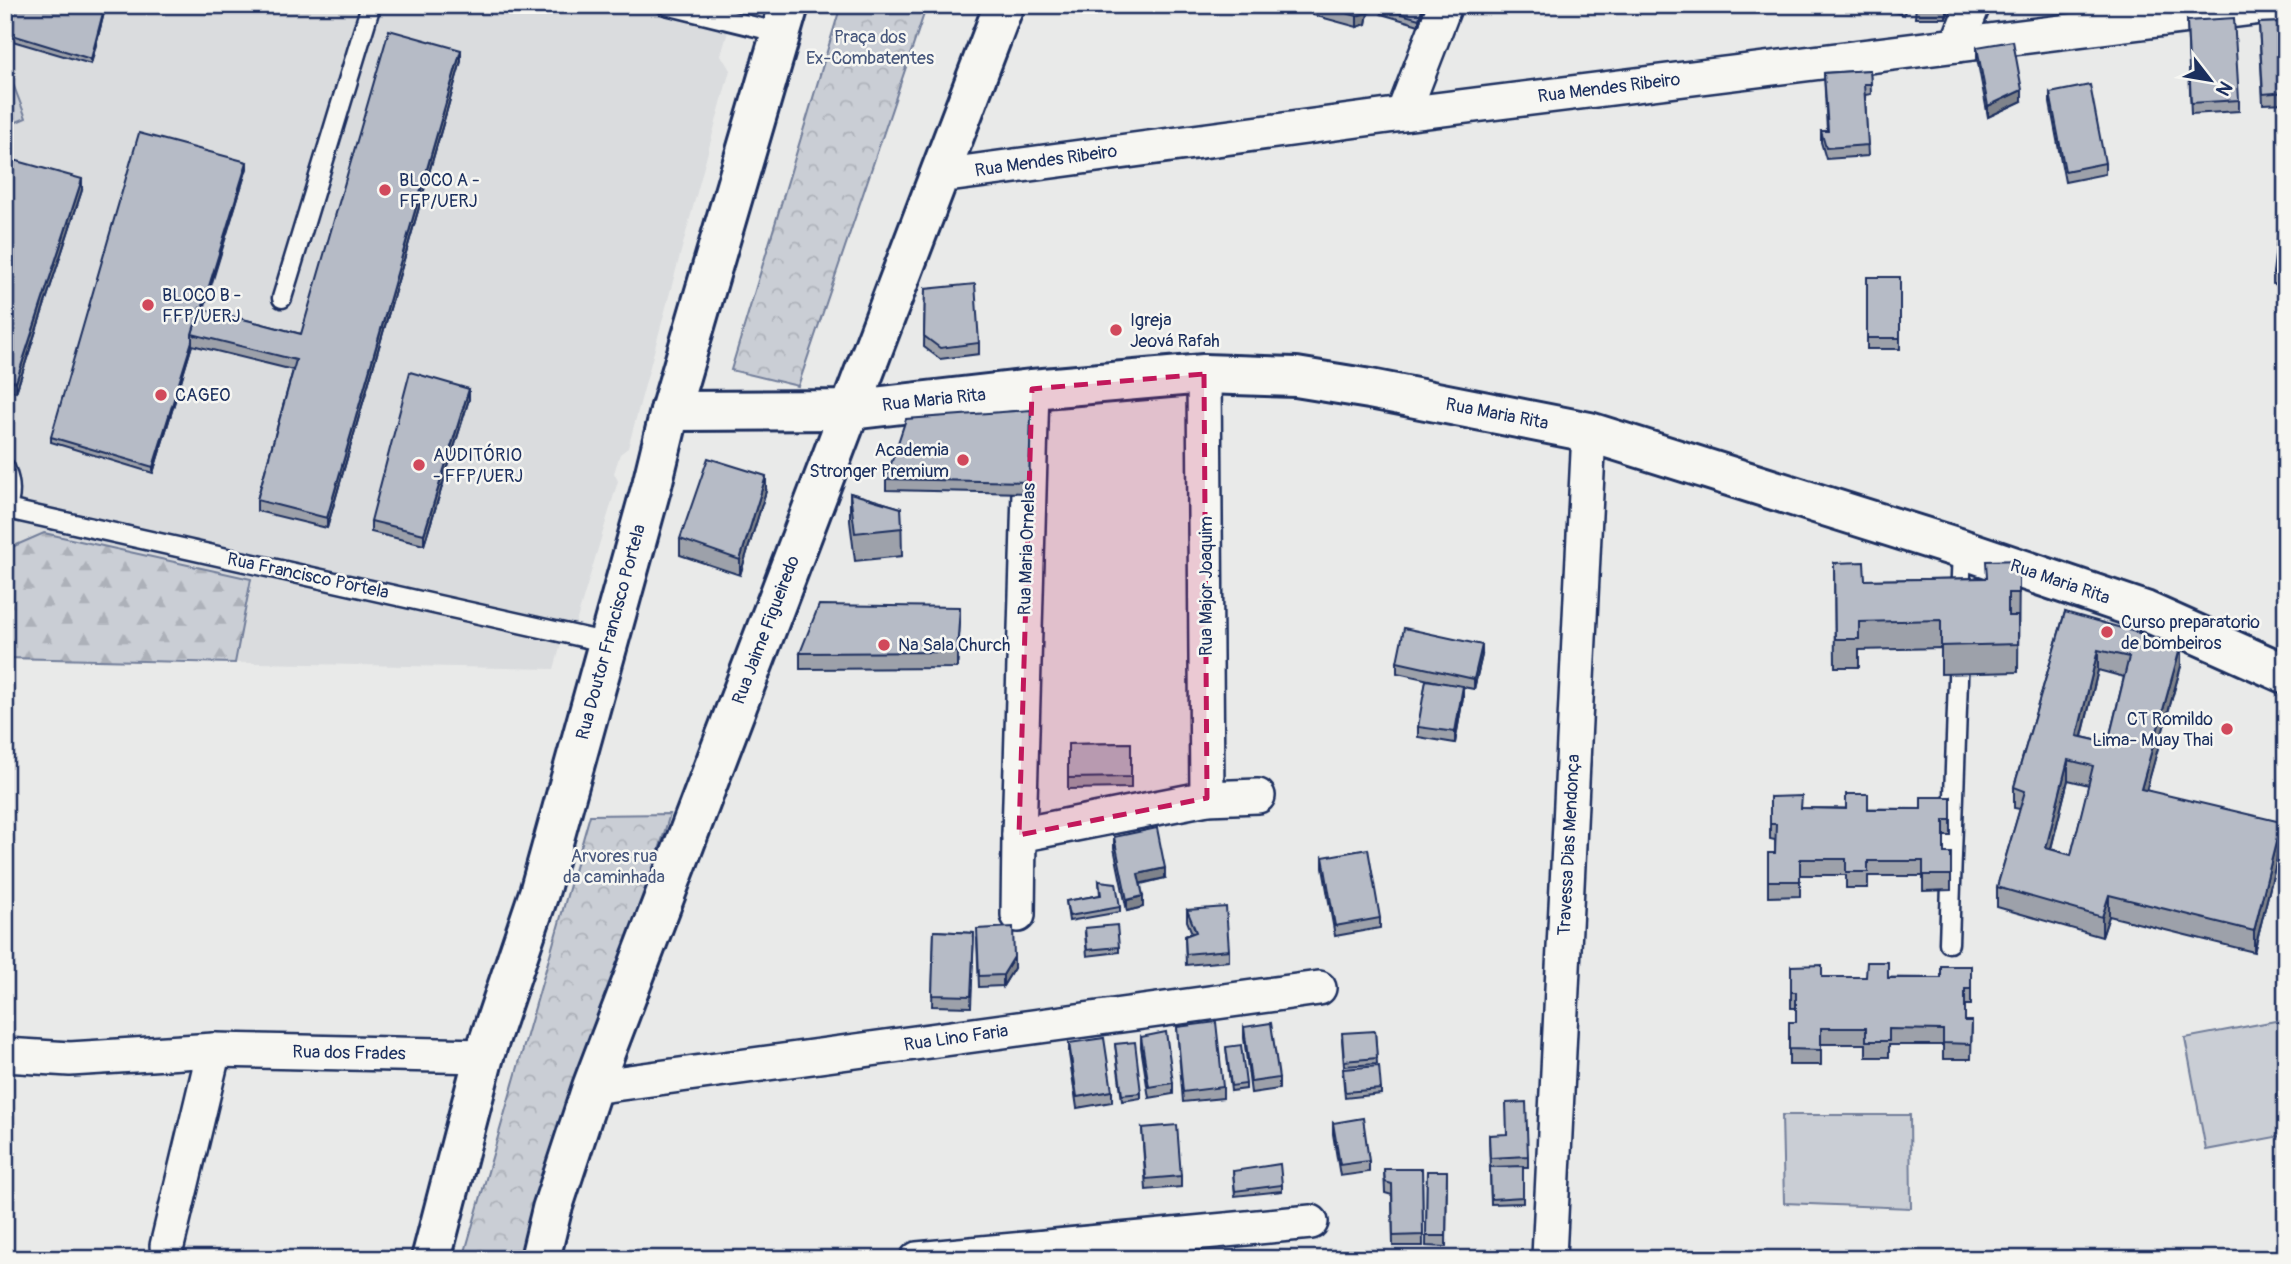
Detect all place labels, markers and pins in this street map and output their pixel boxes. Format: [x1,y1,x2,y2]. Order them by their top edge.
place label: BLOCO A - FFP/UERJ [399,169,480,213]
marker: BLOCO A - FFP/UERJ [377,182,393,198]
place label: BLOCO B - FFP/UERJ [162,284,241,328]
marker: BLOCO B - FFP/UERJ [140,297,156,313]
place label: Igreja Jeová Rafah [1130,309,1220,353]
marker: Igreja Jeová Rafah [1108,322,1124,338]
place label: CAGEO [175,384,231,407]
marker: CAGEO [153,387,169,403]
place label: Academia Stronger Premium [809,439,949,483]
place label: AUDITÓRIO - FFP/UERJ [433,443,523,488]
marker: Academia Stronger Premium [955,452,971,468]
marker: AUDITÓRIO - FFP/UERJ [411,457,427,473]
place label: Curso preparatorio de bombeiros [2121,611,2260,655]
marker: Curso preparatorio de bombeiros [2099,624,2115,640]
place label: Na Sala Church [898,634,1010,657]
marker: Na Sala Church [876,637,892,653]
place label: CT Romildo Lima- Muay Thai [2092,708,2213,752]
marker: CT Romildo Lima- Muay Thai [2219,721,2235,737]

